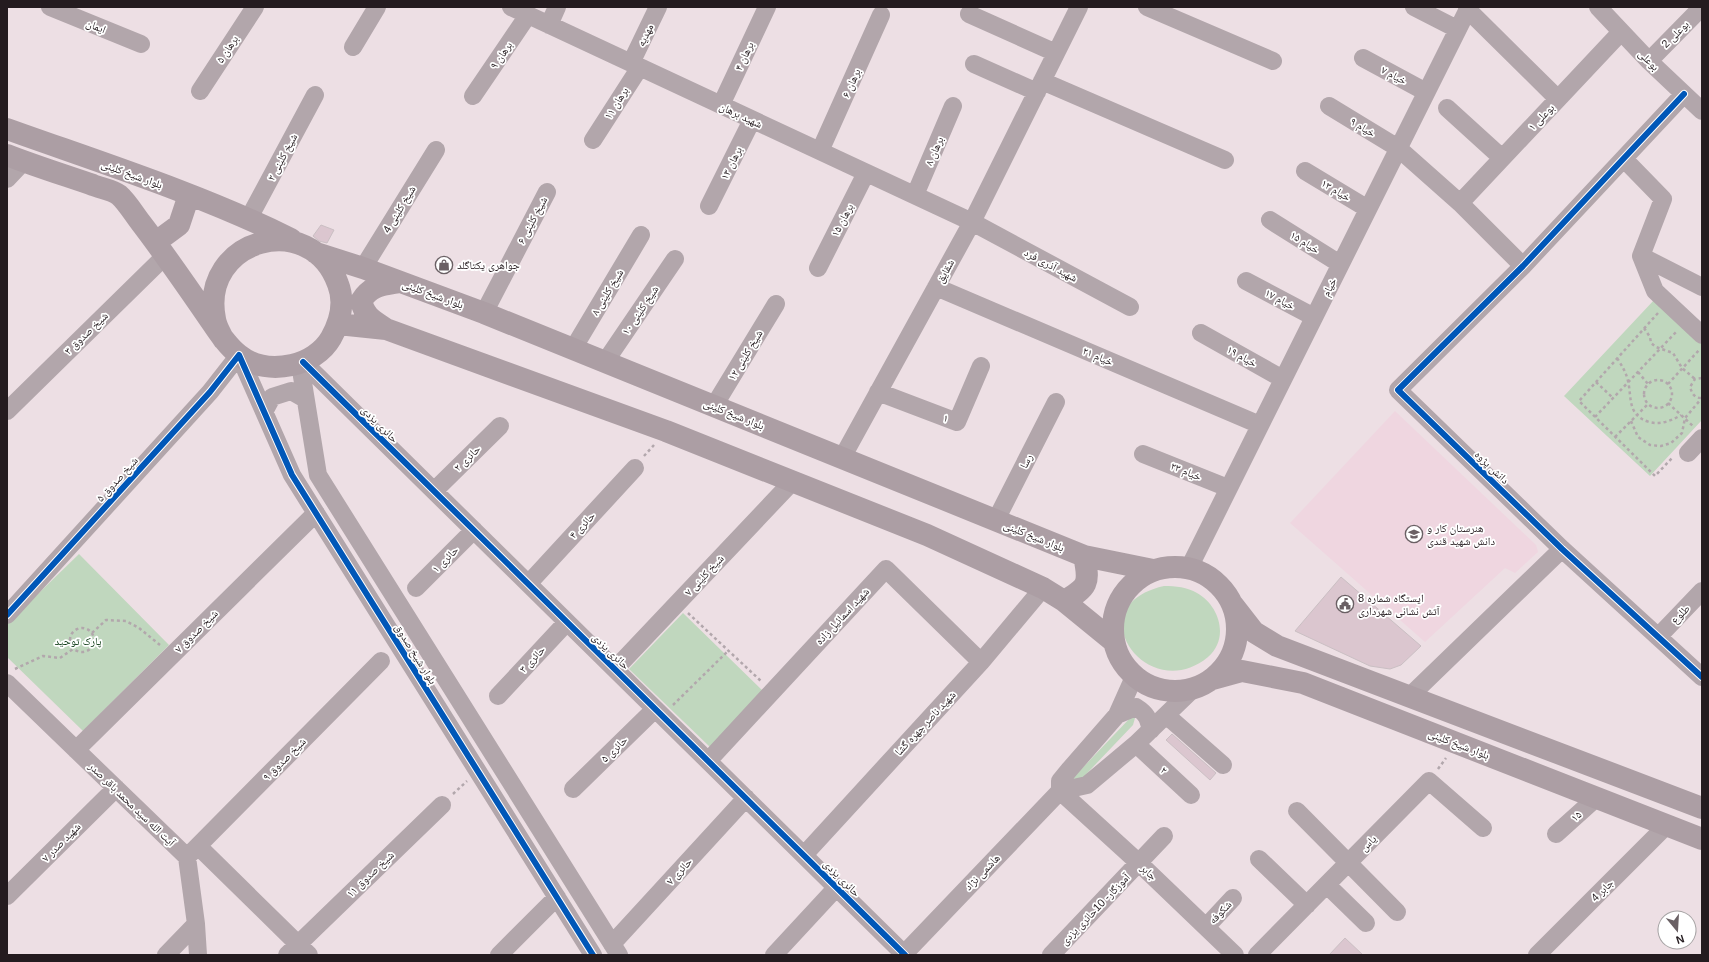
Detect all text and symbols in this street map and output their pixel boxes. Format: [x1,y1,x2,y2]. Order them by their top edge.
street label: ایمان [84,17,108,36]
street label: بوعلی 2 [1659,18,1692,51]
street label: مهدیه [635,22,656,48]
street label: برهان ۵ [214,33,241,66]
street label: برهان ۹ [488,39,515,71]
street label: برهان ۴ [732,40,757,73]
street label: بوعلی [1636,47,1662,73]
street label: خیام ۷ [1379,63,1409,88]
street label: برهان ۶ [839,67,864,100]
street label: برهان ۱۱ [602,85,631,122]
street label: شهید برهان [717,100,764,131]
street label: ۱ بوعلی [1526,101,1557,133]
street label: خیام ۹ [1348,115,1378,140]
street label: شیخ کلینی ۲ [265,131,300,183]
street label: برهان ۸ [923,135,946,168]
street label: برهان ۱۳ [718,145,745,182]
street label: بلوار شیخ کلینی [99,157,164,192]
street label: خیام ۱۳ [1319,177,1353,204]
street label: شیخ کلینی 4 [380,183,419,235]
street label: شیخ کلینی ۶ [515,194,550,246]
street label: برهان ۱۵ [829,202,856,239]
street label: خیام ۱۵ [1288,228,1322,256]
street label: شهید آذری فرد [1022,246,1080,285]
shop icon: جواهری یکتاگلد [434,255,454,275]
street label: شقایق [934,257,957,285]
place label: جواهری یکتاگلد [457,259,520,272]
street label: شیخ کلینی ۸ [589,267,626,318]
street label: خیام [1319,276,1340,299]
street label: بلوار شیخ کلینی [400,277,465,312]
street label: شیخ کلینی ۱۰ [619,283,662,337]
street label: خیام ۱۷ [1263,286,1297,313]
street label: شیخ صدوق ۳ [62,309,111,357]
street label: شیخ کلینی ۱۲ [725,328,766,383]
street label: خیام ۱۹ [1225,343,1259,370]
street label: خیام ۲۱ [1081,344,1115,369]
street label: بلوار شیخ کلینی [702,396,766,433]
street label: حائری یزدی [359,403,401,445]
street label: ۱ [942,412,950,424]
street label: حائری ۲ [451,443,483,474]
street label: دانش پژوه [1472,448,1512,487]
street label: رسا [1017,452,1035,470]
street label: شیخ صدوق ۵ [94,454,141,504]
street label: خیام ۲۳ [1169,459,1203,483]
street label: حائری ۴ [567,509,598,541]
street label: بلوار شیخ کلینی [1002,518,1066,555]
place label: هنرستان کار و دانش شهید قندی [1427,522,1495,548]
school or university icon: هنرستان کار و دانش شهید قندی [1404,524,1424,544]
street label: حائری ۱ [429,543,461,575]
street label: شیخ کلینی ۷ [682,552,727,599]
street label: شهید اسمائیل زاده [813,585,872,648]
place label: ایستگاه شماره 8 آتش نشانی شهرداری [1358,592,1440,618]
public building icon: ایستگاه شماره 8 آتش نشانی شهرداری [1335,594,1355,614]
street label: طلوع [1668,602,1693,627]
street label: شیخ صدوق ۷ [172,607,221,656]
street label: بلوار شیخ صدوق [392,622,439,687]
street label: حائری یزدی [589,630,632,672]
park label: پارک توحید [55,635,102,648]
street label: حائری ۳ [517,643,548,675]
street label: شهید ناصر چهره گشا [892,688,958,758]
street label: بلوار شیخ کلینی [1426,727,1491,762]
street label: حائری ۵ [598,734,630,765]
street label: شیخ صدوق ۹ [260,735,309,784]
street label: آیت الله سید محمد باقر صدر [86,759,178,849]
street label: ۲ [1158,764,1170,776]
street label: ۱۵ [1568,808,1584,824]
street label: ۷ شهید صدر [39,820,83,864]
street label: یاس [1357,832,1380,854]
street label: شیخ صدوق ۱۱ [344,849,397,900]
street label: هاشمی نژاد [962,851,1003,893]
street label: حائری ۷ [664,855,695,887]
street label: حائری یزدی [821,857,863,899]
street label: جابر [1138,861,1159,883]
street label: آموزگار- 10حائری یزدی [1058,871,1133,948]
street label: جابر 4 [1588,876,1616,904]
street label: شکوفه [1206,898,1234,926]
north arrow [1657,910,1697,950]
text: N [1674,933,1686,946]

